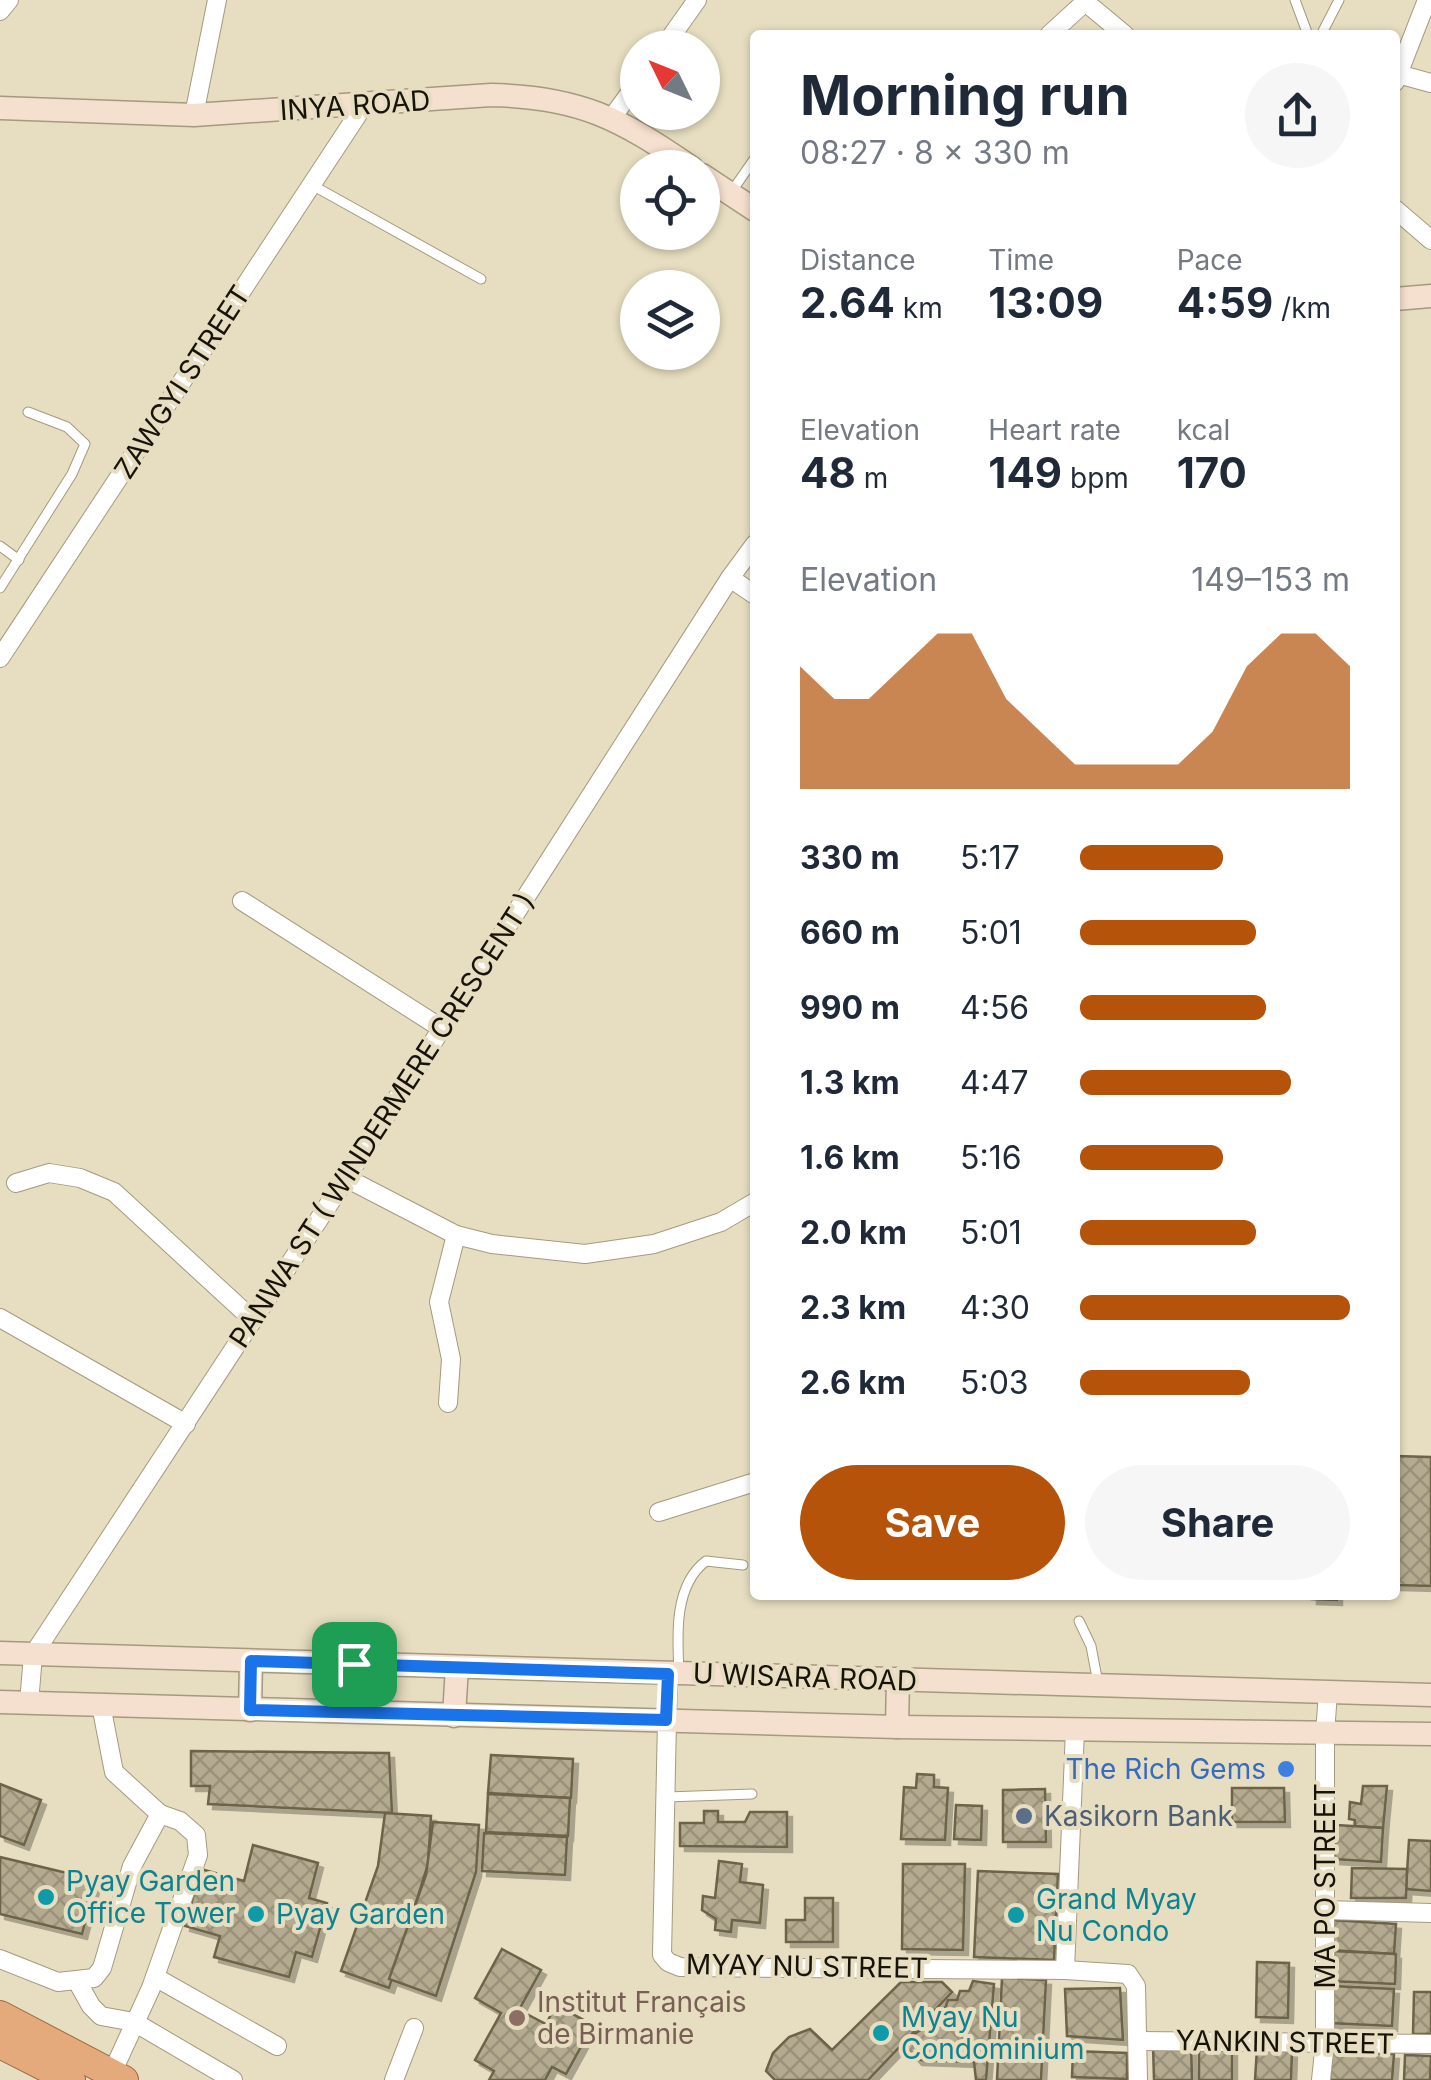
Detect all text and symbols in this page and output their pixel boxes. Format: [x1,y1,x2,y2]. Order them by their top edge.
north arrow [620,30,720,130]
map controls [620,30,720,370]
text: Morning run [800,62,1130,128]
button: share [1245,63,1350,168]
street label: INYA ROAD [279,83,431,127]
text: 08:27 · 8 × 330 m [800,133,1070,172]
button: locate [620,150,720,250]
text: Distance [800,243,916,277]
text: Time [988,243,1054,277]
text: Pace [1177,243,1243,277]
button: layers [620,270,720,370]
text: 2.64 [800,277,895,328]
text: 13:09 [988,277,1103,328]
text: 4:59 [1177,277,1273,328]
street label: ZAWGYI STREET [107,279,257,485]
text: km [895,291,943,325]
text: /km [1273,291,1331,325]
text: Elevation [800,413,920,447]
text: Heart rate [988,413,1121,447]
text: kcal [1177,413,1230,447]
text: 48 [800,447,856,498]
text: 149 [988,447,1062,498]
text: 170 [1177,447,1247,498]
text: m [856,461,888,495]
text: bpm [1062,461,1129,495]
text: Elevation [800,560,937,599]
text: 149–153 m [1191,560,1350,599]
text: 330 m [800,838,900,877]
text: 5:17 [960,838,1020,877]
street label: PANWA ST ( WINDERMERE CRESCENT ) [222,886,542,1354]
text: 660 m [800,913,900,952]
text: 5:01 [960,913,1022,952]
text: 990 m [800,988,900,1027]
text: 4:56 [960,988,1029,1027]
text: 1.3 km [800,1063,900,1102]
text: 4:47 [960,1063,1029,1102]
text: 1.6 km [800,1138,900,1177]
text: 5:16 [960,1138,1022,1177]
text: 2.0 km [800,1213,907,1252]
text: 5:01 [960,1213,1022,1252]
text: 2.3 km [800,1288,906,1327]
text: 4:30 [960,1288,1030,1327]
text: 2.6 km [800,1363,906,1402]
text: 5:03 [960,1363,1029,1402]
button: Save [800,1465,1065,1580]
button: Share [1085,1465,1350,1580]
pin [312,1622,397,1707]
icon: arrive [327,1637,382,1692]
street label: U WISARA ROAD [692,1656,918,1698]
place label: The Rich Gems [1065,1752,1266,1786]
marker: The Rich Gems [1275,1758,1297,1780]
street label: MA PO STREET [1308,1783,1342,1989]
place label: Kasikorn Bank [1044,1799,1233,1833]
marker: Kasikorn Bank [1013,1805,1035,1827]
place label: Pyay Garden Office Tower [66,1864,235,1930]
place label: Grand Myay Nu Condo [1036,1882,1197,1948]
marker: Pyay Garden Office Tower [35,1886,57,1908]
place label: Pyay Garden [276,1897,445,1931]
marker: Pyay Garden [245,1903,267,1925]
marker: Grand Myay Nu Condo [1005,1904,1027,1926]
street label: MYAY NU STREET [686,1947,928,1985]
place label: Institut Français de Birmanie [537,1985,747,2051]
place label: Myay Nu Condominium [901,2000,1084,2066]
marker: Institut Français de Birmanie [506,2007,528,2029]
marker: Myay Nu Condominium [870,2022,892,2044]
street label: YANKIN STREET [1175,2023,1395,2061]

